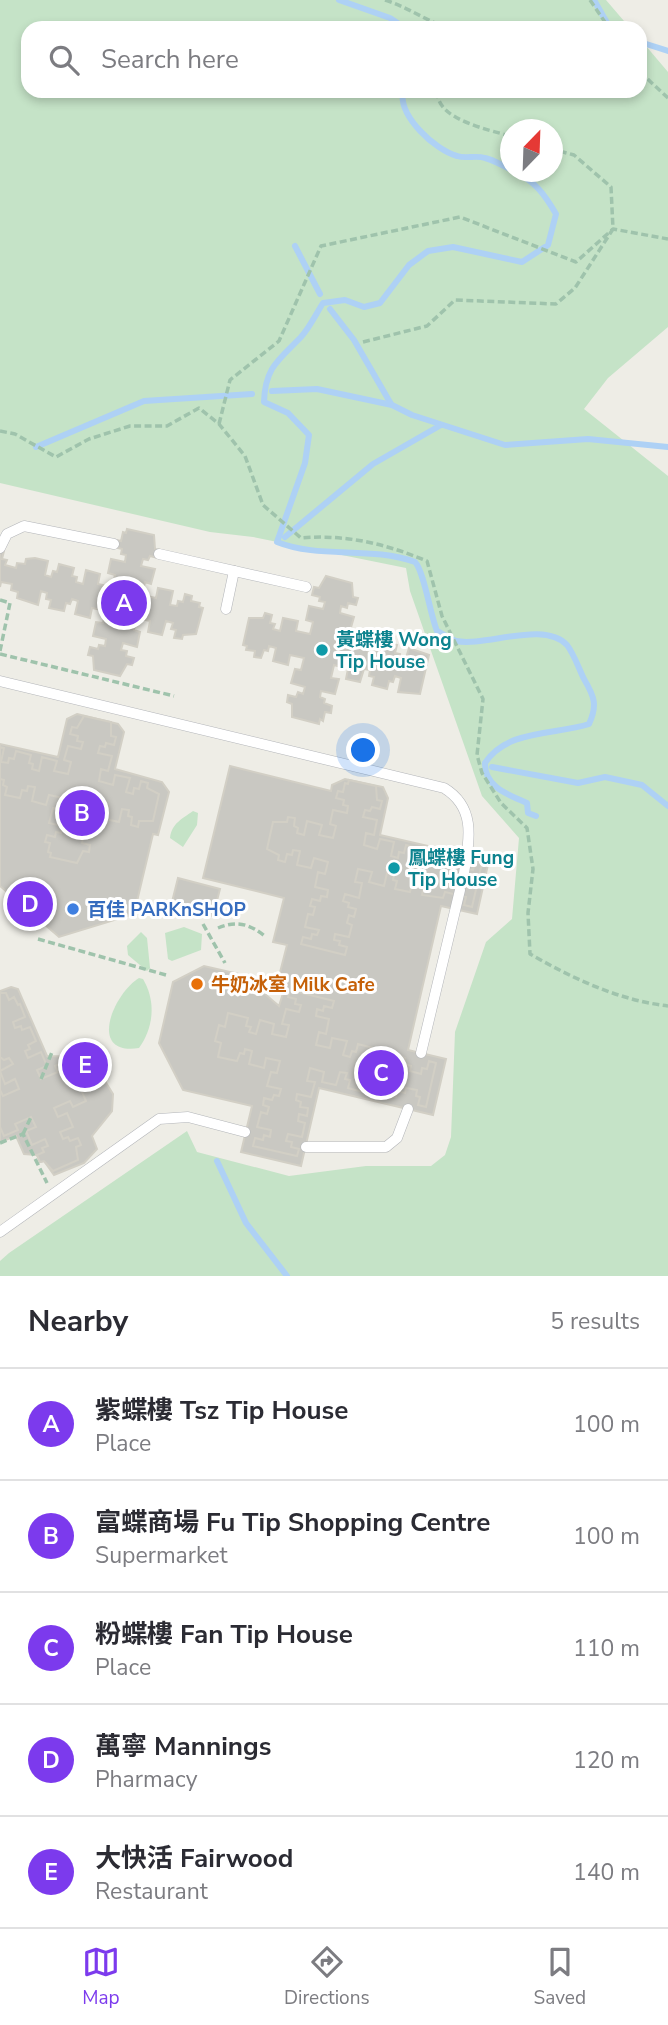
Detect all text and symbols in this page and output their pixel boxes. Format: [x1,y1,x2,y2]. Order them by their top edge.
search box [21,21,647,98]
icon: search [45,41,83,79]
text: Search here [101,42,239,77]
north arrow [500,119,563,182]
pin: A [101,577,147,629]
place label: 黃蝶樓 Wong Tip House [336,627,452,675]
marker: 黃蝶樓 Wong Tip House [314,642,330,658]
your location [346,733,380,767]
pin: B [59,787,105,839]
place label: 鳳蝶樓 Fung Tip House [408,845,514,893]
marker: 鳳蝶樓 Fung Tip House [386,860,402,876]
pin: D [7,878,53,930]
place label: 百佳 PARKnSHOP [87,897,246,923]
marker: 百佳 PARKnSHOP [65,901,81,917]
place label: 牛奶冰室 Milk Cafe [211,972,375,998]
marker: 牛奶冰室 Milk Cafe [189,976,205,992]
pin: E [62,1039,108,1091]
pin: C [358,1047,404,1099]
text: Nearby [28,1301,128,1342]
text: 5 results [550,1306,640,1337]
text: 紫蝶樓 Tsz Tip House [95,1393,348,1428]
text: A [42,1409,60,1440]
text: 100 m [573,1409,640,1440]
text: Place [95,1428,151,1459]
text: 富蝶商場 Fu Tip Shopping Centre [95,1505,490,1540]
text: B [43,1521,59,1552]
text: 100 m [573,1521,640,1552]
text: Supermarket [95,1540,228,1571]
text: 粉蝶樓 Fan Tip House [95,1617,353,1652]
text: C [43,1633,59,1664]
text: 110 m [573,1633,640,1664]
text: Place [95,1652,151,1683]
text: 萬寧 Mannings [95,1729,271,1764]
text: D [42,1745,60,1776]
text: 120 m [573,1745,640,1776]
text: Pharmacy [95,1764,197,1795]
text: 大快活 Fairwood [95,1841,293,1876]
text: E [44,1857,58,1888]
text: 140 m [573,1857,640,1888]
text: Restaurant [95,1876,208,1907]
tab: Map [82,1943,120,2011]
tab: Directions [284,1943,370,2011]
tab: Saved [534,1943,586,2011]

